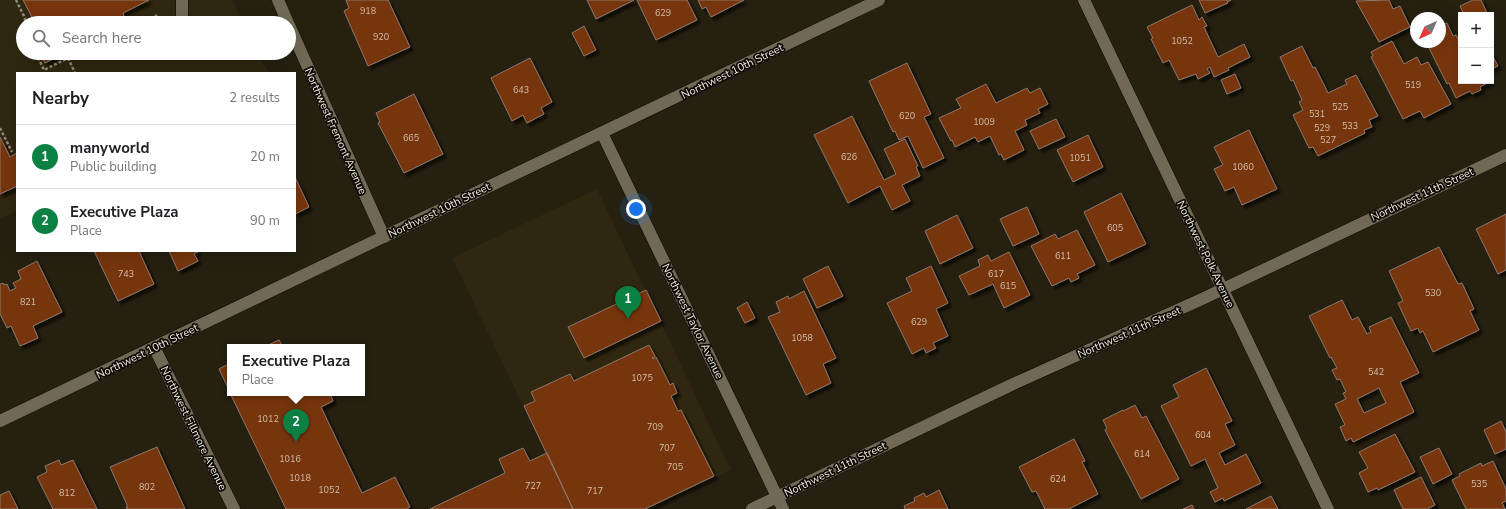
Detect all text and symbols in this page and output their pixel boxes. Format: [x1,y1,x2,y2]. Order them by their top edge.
house number: 918 [360,5,376,17]
house number: 629 [655,7,671,19]
north arrow [1410,12,1446,48]
map controls [1458,12,1494,84]
button: + [1458,12,1494,48]
search box [16,16,296,60]
icon: search [30,27,52,49]
text: Search here [62,28,142,48]
house number: 920 [373,31,389,43]
house number: 1052 [1171,35,1193,47]
street label: Northwest 10th Street [679,40,786,103]
button: − [1458,48,1494,84]
street label: Northwest Fremont Avenue [301,66,370,197]
house number: 519 [1405,79,1421,91]
house number: 643 [513,84,529,96]
text: Nearby [32,87,89,110]
text: 2 results [229,89,280,107]
house number: 525 [1332,101,1348,113]
house number: 531 [1309,108,1325,120]
house number: 620 [899,110,915,122]
house number: 1009 [973,116,995,128]
house number: 533 [1342,120,1358,132]
house number: 529 [1314,122,1330,134]
house number: 665 [403,132,419,144]
house number: 527 [1320,134,1336,146]
text: manyworld [70,138,149,158]
text: 1 [41,148,49,166]
text: 20 m [250,148,280,166]
house number: 626 [841,151,857,163]
house number: 1051 [1069,152,1091,164]
text: Public building [70,158,157,176]
house number: 1060 [1232,161,1254,173]
street label: Northwest 11th Street [1368,164,1476,225]
street label: Northwest 10th Street [386,179,493,242]
street label: Northwest Polk Avenue [1173,198,1238,310]
your location [626,199,646,219]
text: Executive Plaza [70,202,178,222]
text: 2 [41,212,49,230]
text: 90 m [250,212,280,230]
text: Place [70,222,102,240]
house number: 605 [1107,222,1123,234]
house number: 611 [1055,250,1071,262]
street label: Northwest Taylor Avenue [658,261,727,381]
house number: 743 [118,268,134,280]
house number: 617 [988,268,1004,280]
house number: 615 [1000,280,1016,292]
pin: 1 [615,286,641,319]
house number: 530 [1425,287,1441,299]
house number: 821 [20,296,36,308]
street label: Northwest 11th Street [1075,303,1183,362]
house number: 629 [911,316,927,328]
street label: Northwest 10th Street [94,320,201,383]
house number: 1058 [791,332,813,344]
popup [227,344,365,396]
text: Executive Plaza [242,351,350,371]
street label: Northwest Fillmore Avenue [157,364,230,493]
house number: 542 [1368,366,1384,378]
text: Place [242,371,274,389]
house number: 1075 [631,372,653,384]
pin: 2 [283,409,309,442]
house number: 1012 [257,413,279,425]
house number: 709 [647,421,663,433]
house number: 604 [1195,429,1212,441]
street label: Northwest 11th Street [782,438,889,501]
house number: 707 [659,442,675,454]
house number: 614 [1134,448,1151,460]
house number: 1016 [279,453,301,465]
house number: 705 [667,461,683,473]
house number: 1018 [289,472,311,484]
house number: 624 [1050,473,1067,485]
house number: 535 [1471,478,1487,490]
house number: 727 [525,480,541,492]
house number: 802 [139,481,155,493]
house number: 1052 [318,484,340,496]
house number: 717 [587,485,603,497]
house number: 812 [59,487,75,499]

